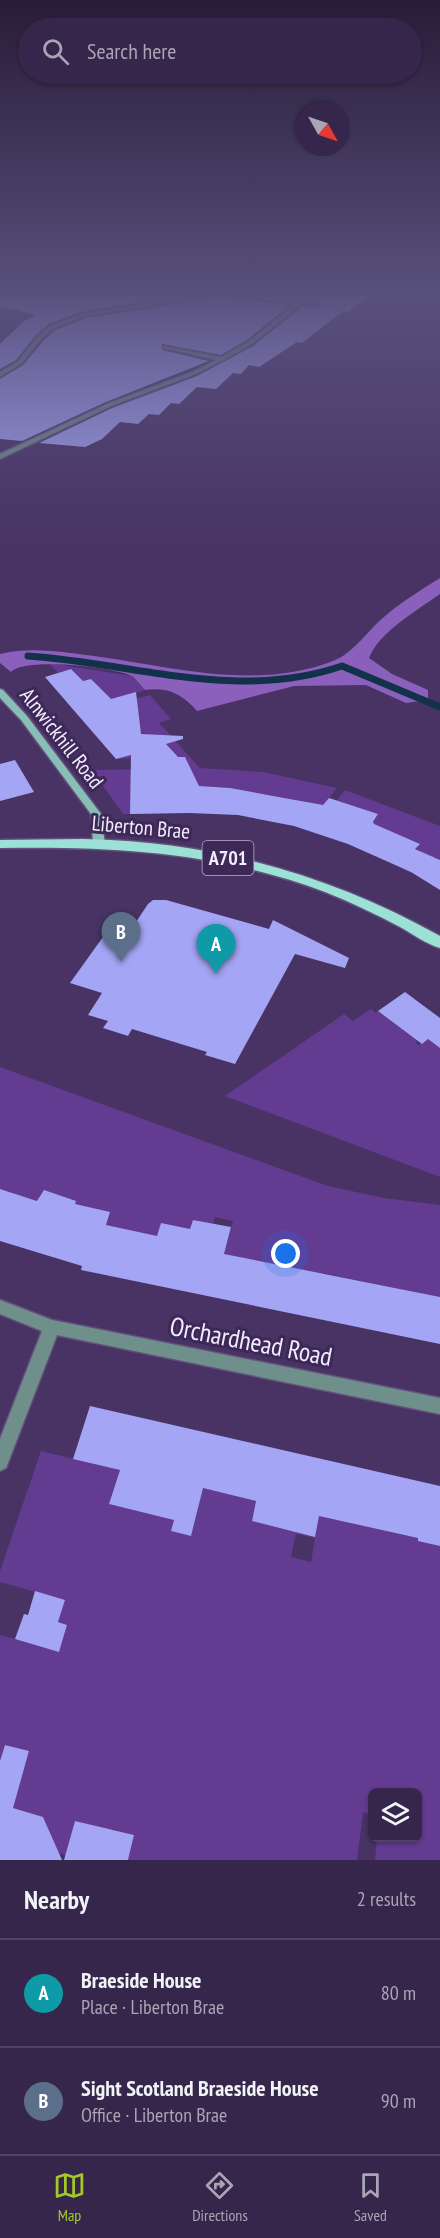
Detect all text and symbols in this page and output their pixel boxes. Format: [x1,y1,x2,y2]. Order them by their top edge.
search box [18,18,422,84]
icon: search [39,35,72,68]
text: Search here [87,37,176,65]
north arrow [296,102,350,156]
street label: Alnwickhill Road [14,682,110,794]
street label: Liberton Brae [91,809,191,845]
road number: A701 [202,841,254,875]
pin: B [102,912,140,962]
pin: A [196,924,236,974]
your location [271,1239,300,1268]
street label: Orchardhead Road [167,1309,335,1373]
map controls [368,1788,422,1842]
button: layers [368,1788,422,1842]
text: Nearby [24,1883,89,1916]
text: 2 results [357,1886,416,1912]
text: Braeside House [81,1966,202,1994]
text: A [38,1980,49,2006]
text: 80 m [381,1980,416,2006]
text: Place · Liberton Brae [81,1994,224,2020]
text: Sight Scotland Braeside House [81,2074,319,2102]
text: B [39,2088,48,2114]
text: 90 m [381,2088,416,2114]
text: Office · Liberton Brae [81,2102,227,2128]
tab: Map [53,2169,86,2225]
tab: Directions [192,2169,248,2225]
tab: Saved [354,2169,387,2225]

